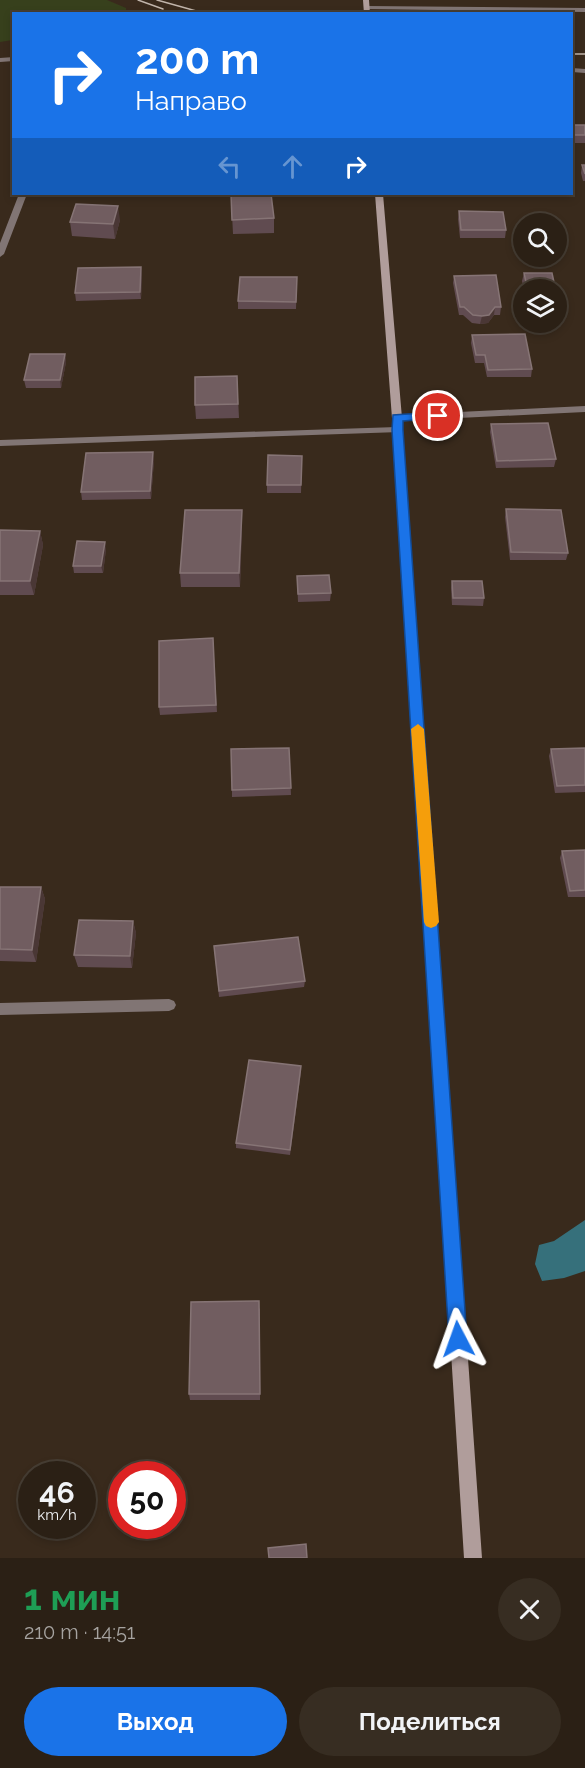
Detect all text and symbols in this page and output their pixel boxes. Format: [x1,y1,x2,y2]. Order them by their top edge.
text: 200 m [135,35,259,84]
icon: right [36,36,114,114]
text: Направо [135,85,247,116]
icon: left [213,150,246,183]
icon: ahead [276,150,309,183]
icon: right [339,150,372,183]
map controls [513,213,567,333]
button: search [513,213,567,267]
button: layers [513,279,567,333]
pin [412,390,463,441]
icon: arrive [421,399,454,432]
position arrow [426,1307,490,1371]
speed limit sign: 50 [108,1461,186,1539]
text: 46 [39,1475,75,1510]
text: km/h [37,1506,77,1524]
text: 1 мин [24,1576,120,1618]
button: close [498,1578,561,1641]
text: 210 m · 14:51 [24,1620,135,1644]
button: Выход [24,1687,287,1756]
button: Поделиться [299,1687,561,1756]

